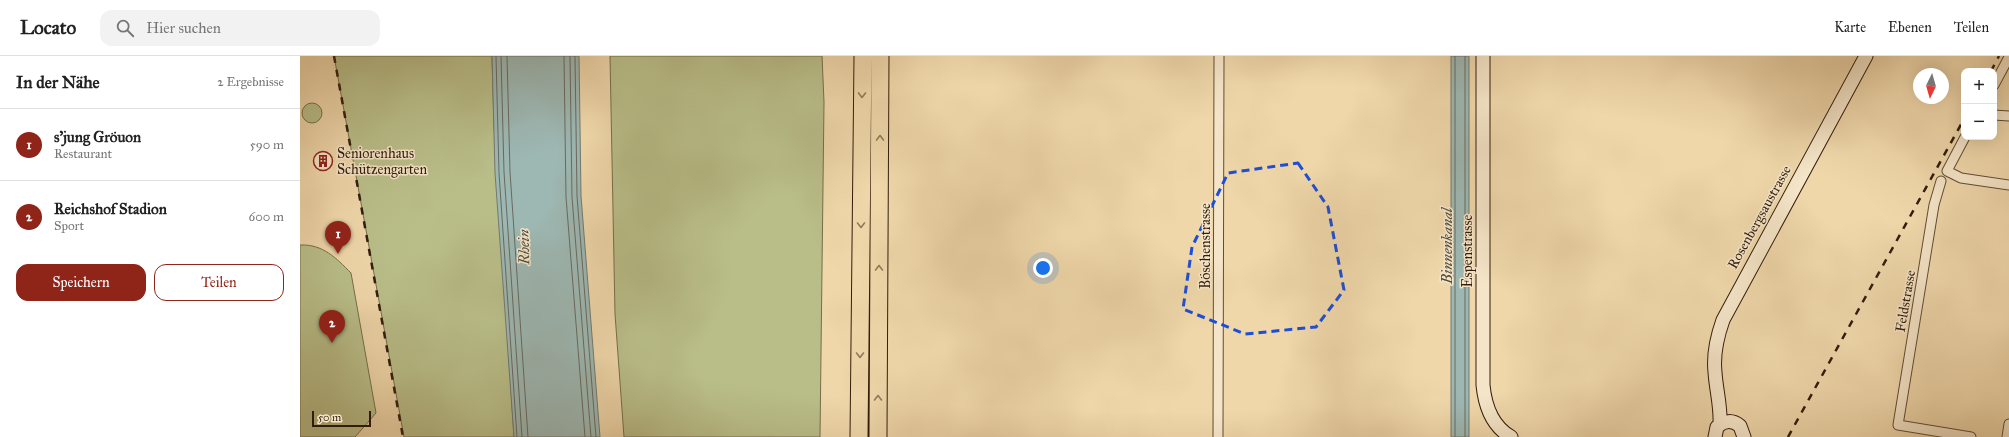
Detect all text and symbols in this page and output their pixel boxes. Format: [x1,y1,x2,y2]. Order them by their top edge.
search box [100,10,380,46]
text: Locato [20,16,76,39]
icon: search [114,17,136,39]
text: Hier suchen [146,19,221,37]
text: Karte [1834,19,1866,36]
text: Ebenen [1888,19,1932,36]
text: Teilen [1954,19,1989,36]
north arrow [1913,68,1949,104]
map controls [1961,68,1997,140]
button: + [1961,68,1997,104]
text: In der Nähe [16,72,100,93]
text: 2 Ergebnisse [217,74,284,90]
one-way arrow [858,92,866,98]
button: − [1961,104,1997,140]
text: s'jung Gröuon [54,128,141,146]
one-way arrow [876,135,884,141]
text: 1 [26,137,32,153]
text: 590 m [250,137,284,153]
place label: Seniorenhaus Schützengarten [337,145,427,178]
text: Restaurant [54,146,112,162]
building icon: Seniorenhaus Schützengarten [312,150,334,172]
street label: Rosenbergsaustrasse [1724,162,1795,272]
text: Reichshof Stadion [54,200,167,218]
street label: Böschenstrasse [1197,203,1214,289]
water label: Binnenkanal [1438,206,1456,285]
text: 2 [26,209,32,225]
text: 600 m [248,209,284,225]
street label: Espenstrasse [1459,214,1476,287]
text: Sport [54,218,84,234]
pin: 1 [325,221,351,254]
one-way arrow [857,222,865,228]
water label: Rhein [515,229,533,266]
your location [1033,258,1053,278]
button: Speichern [16,264,146,301]
button: Teilen [154,264,284,301]
one-way arrow [875,265,883,271]
street label: Feldstrasse [1892,269,1919,333]
pin: 2 [319,310,345,343]
one-way arrow [856,352,864,358]
one-way arrow [874,395,882,401]
scale bar [312,409,371,428]
text: 50 m [318,411,341,424]

